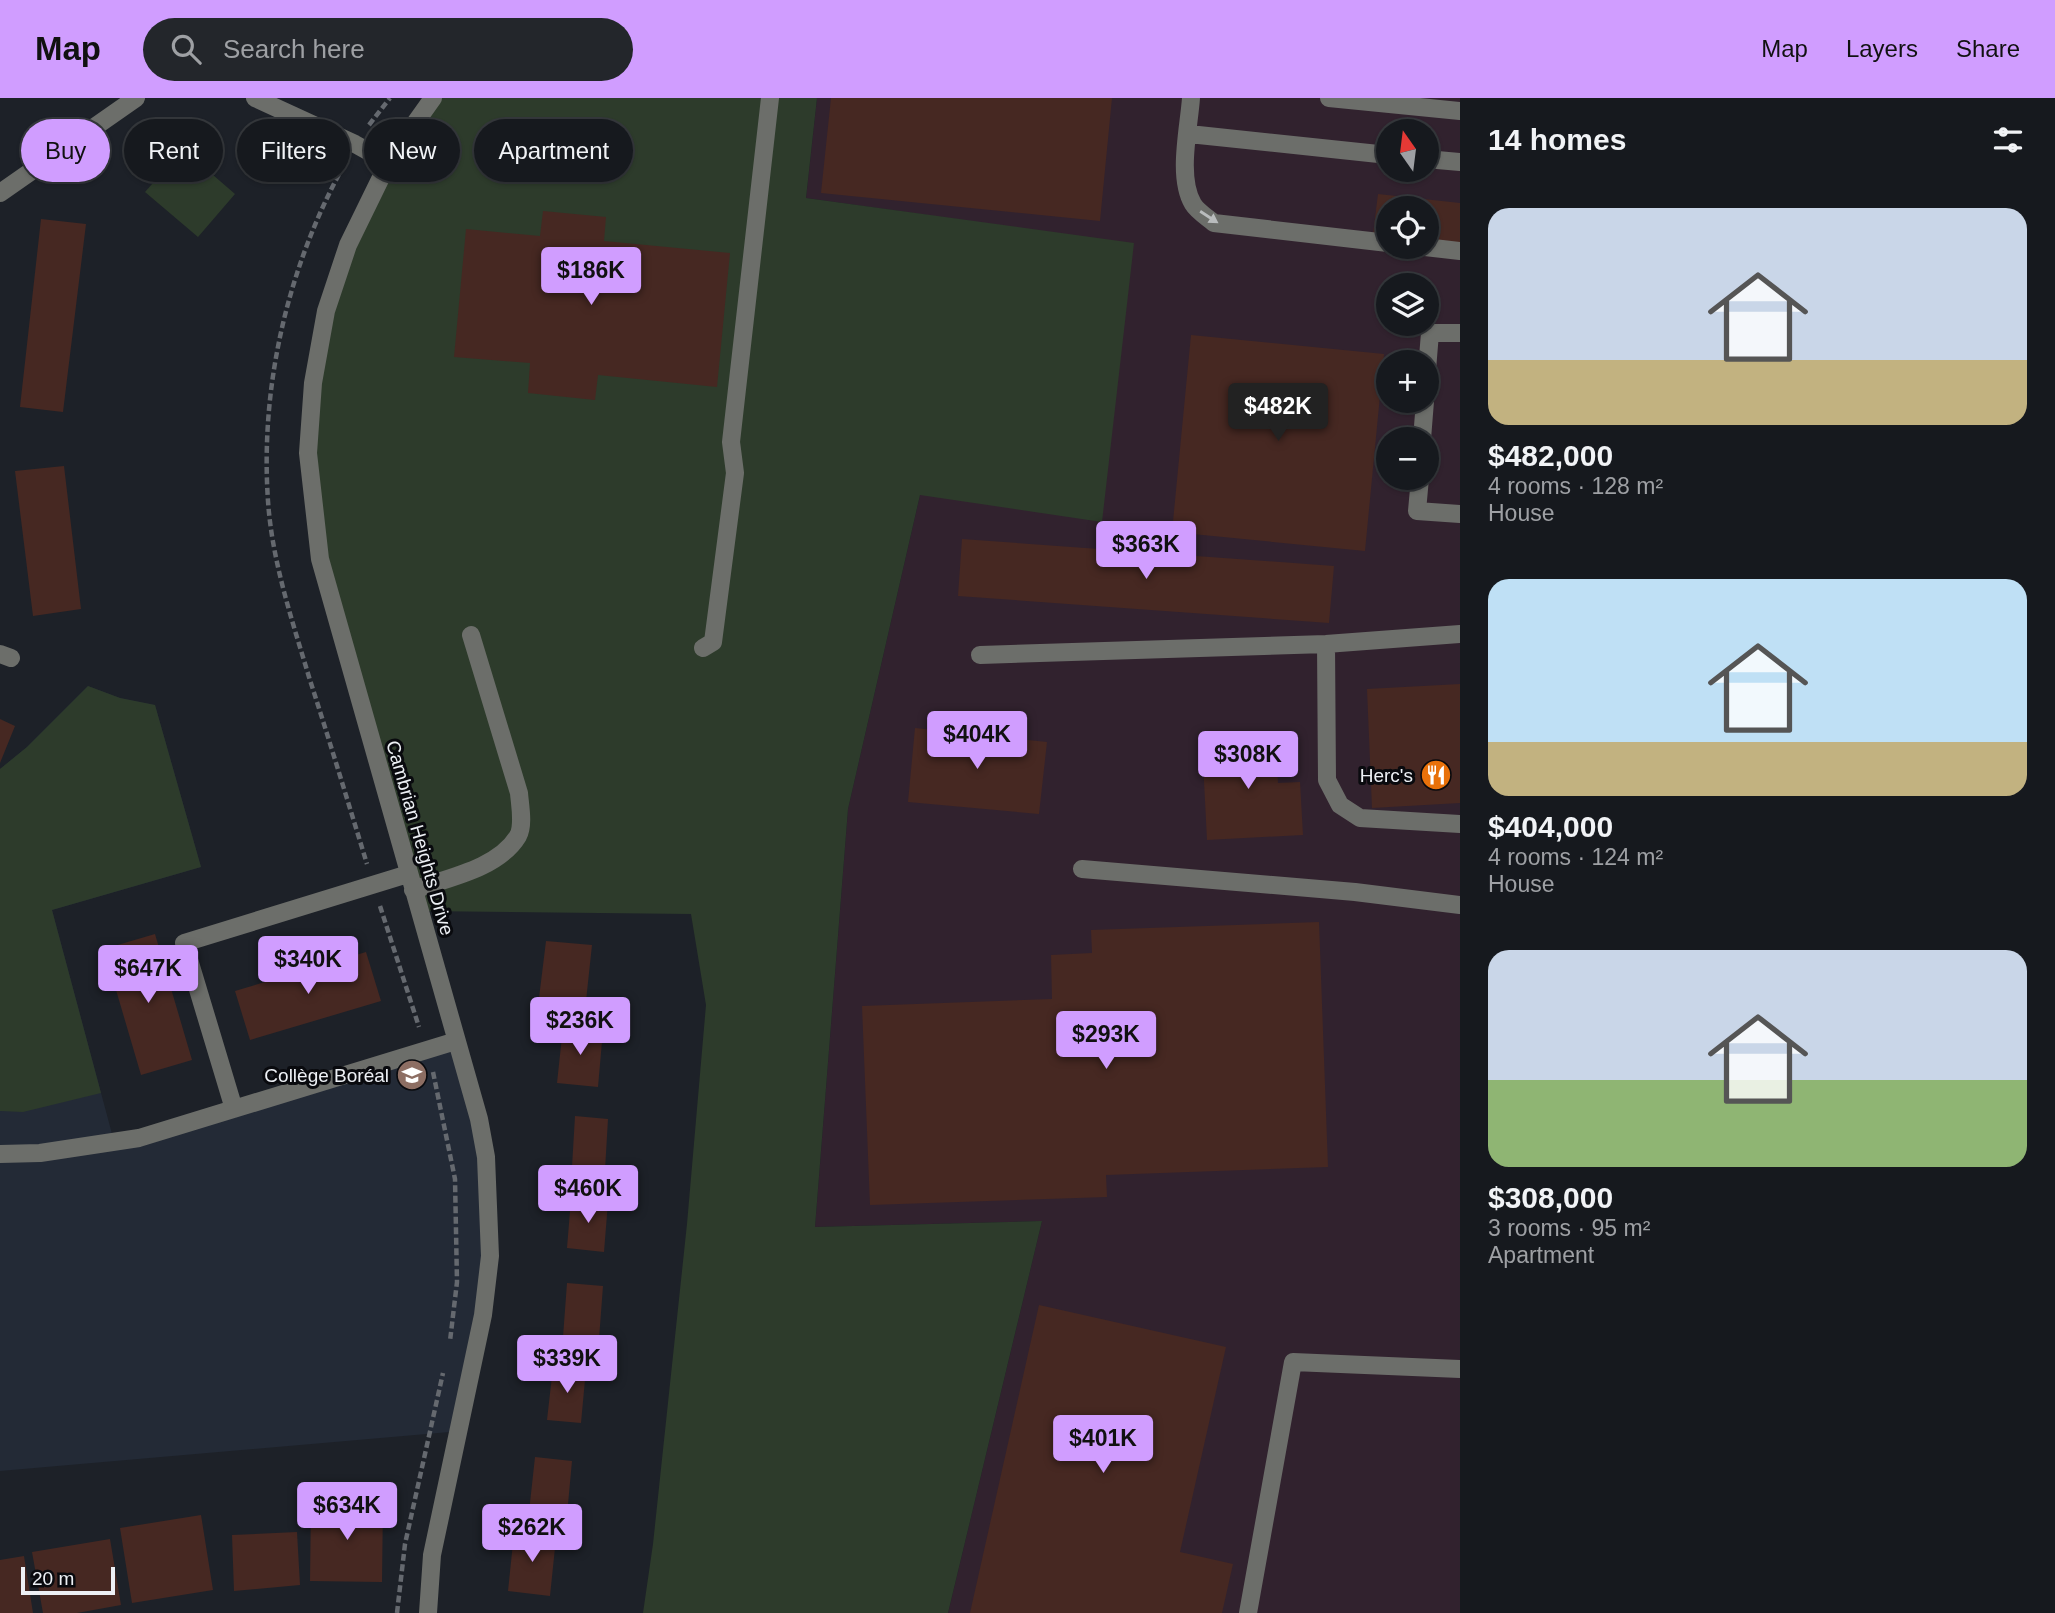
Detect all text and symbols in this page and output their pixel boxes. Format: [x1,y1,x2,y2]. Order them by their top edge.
search box [143,18,633,81]
text: Map [35,30,101,67]
icon: search [167,30,205,68]
text: Search here [223,34,365,64]
text: Map [1761,35,1808,62]
text: Layers [1846,35,1918,62]
text: Share [1956,35,2020,62]
chip: Buy [21,119,110,182]
chip: Rent [124,119,223,182]
chip: Filters [237,119,350,182]
chip: New [364,119,460,182]
chip: Apartment [474,119,633,182]
north arrow [1376,119,1438,182]
map controls [1376,119,1439,490]
icon: filters [1989,121,2027,159]
text: 14 homes [1488,123,1626,156]
button: locate [1376,196,1439,259]
one-way arrow [1199,210,1219,223]
pin: $186K [542,248,640,307]
icon: home [1695,254,1821,380]
text: $186K [557,257,625,283]
button: layers [1376,273,1439,336]
button: + [1376,350,1439,413]
pin: $482K [1229,384,1327,443]
text: $482K [1244,393,1312,419]
button: − [1376,427,1439,490]
text: $482,000 [1488,439,1613,472]
text: 4 rooms · 128 m² [1488,473,1663,499]
text: House [1488,500,1554,526]
pin: $363K [1097,522,1195,581]
text: $363K [1112,531,1180,557]
icon: home [1695,625,1821,751]
pin: $404K [928,712,1026,771]
text: $404K [943,721,1011,747]
pin: $308K [1199,732,1297,791]
street label: Cambrian Heights Drive [382,738,458,938]
text: $308K [1214,741,1282,767]
restaurant icon: Herc's [1419,758,1453,792]
place label: Herc's [1360,765,1413,786]
text: $404,000 [1488,810,1613,843]
text: 4 rooms · 124 m² [1488,844,1663,870]
text: House [1488,871,1554,897]
pin: $340K [259,936,357,996]
pin: $647K [99,946,197,1005]
text: $340K [274,946,342,972]
text: $647K [114,955,182,981]
icon: home [1695,996,1821,1122]
pin: $236K [531,998,629,1057]
text: $236K [546,1007,614,1033]
pin: $293K [1057,1012,1155,1071]
text: $293K [1072,1021,1140,1047]
school or university icon: Collège Boréal [395,1058,429,1092]
place label: Collège Boréal [264,1065,389,1086]
pin: $460K [539,1166,637,1225]
text: $460K [554,1175,622,1201]
text: $308,000 [1488,1181,1613,1214]
text: 3 rooms · 95 m² [1488,1215,1650,1241]
text: Apartment [1488,1242,1594,1268]
pin: $339K [518,1336,616,1395]
text: $339K [533,1345,601,1371]
pin: $401K [1054,1416,1152,1475]
text: $401K [1069,1425,1137,1451]
pin: $634K [298,1482,396,1542]
text: $634K [313,1492,381,1518]
pin: $262K [483,1504,581,1564]
text: $262K [498,1514,566,1540]
scale bar [21,1564,116,1596]
text: 20 m [32,1568,74,1589]

